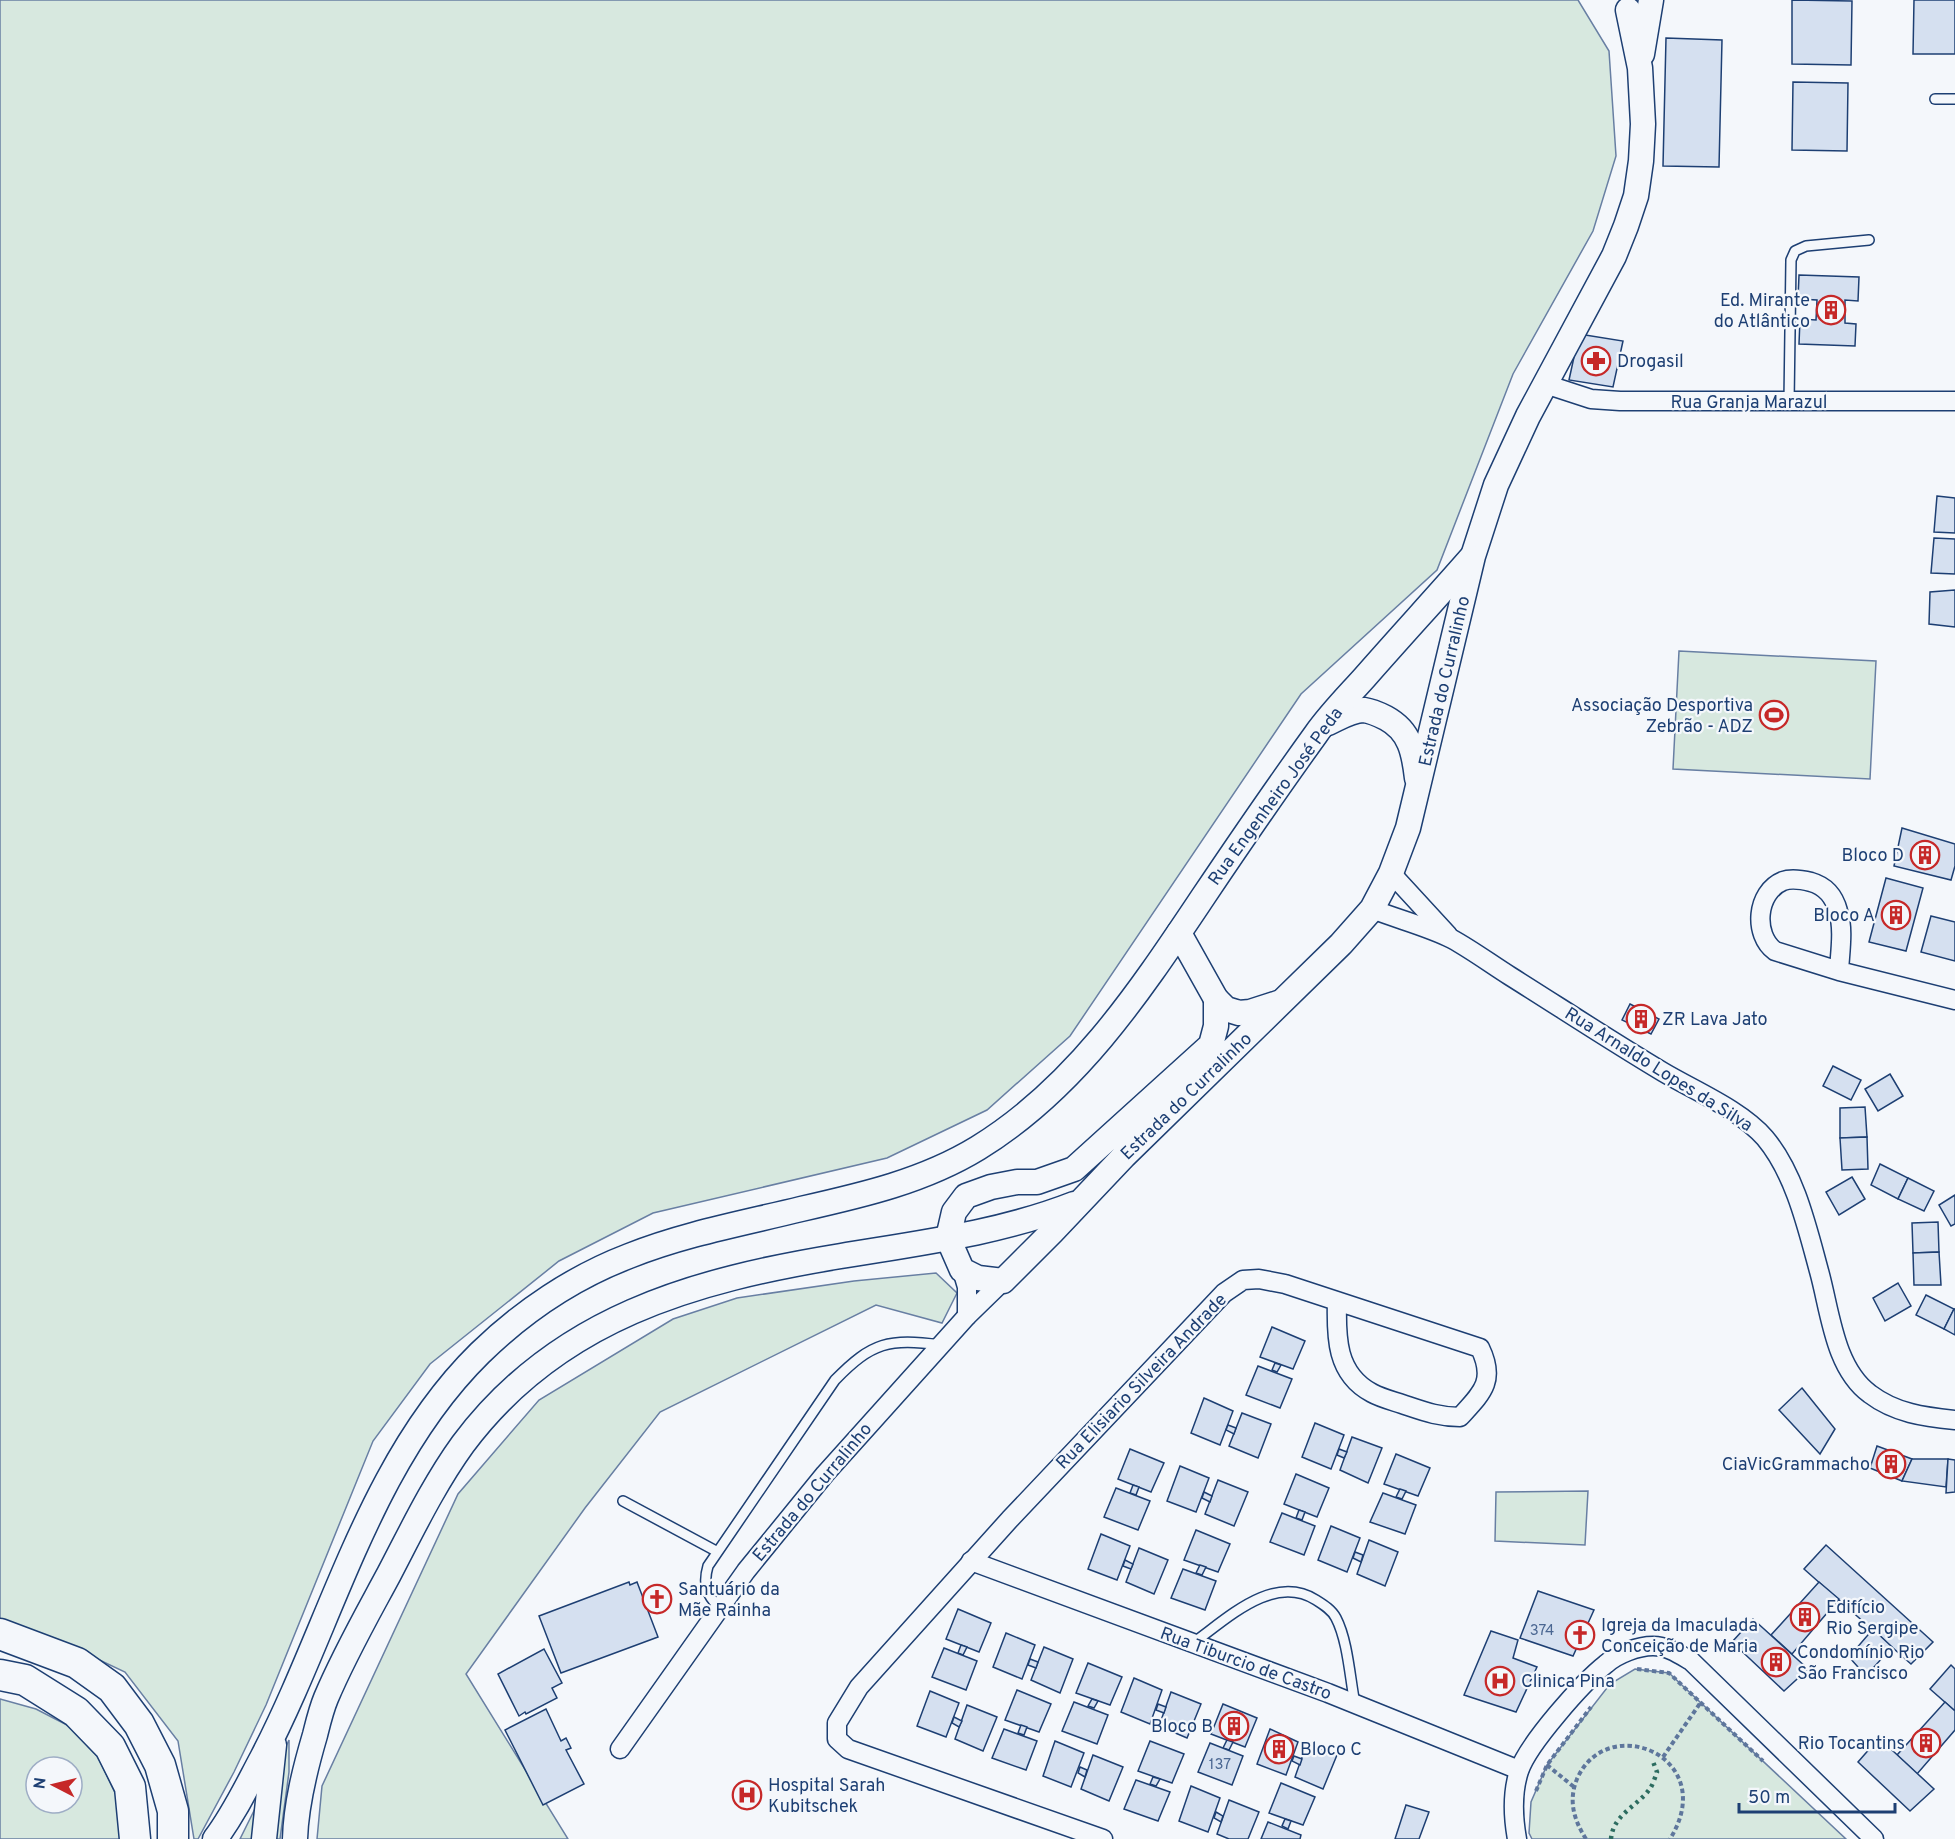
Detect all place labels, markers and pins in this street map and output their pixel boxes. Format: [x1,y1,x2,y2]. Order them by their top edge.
place label: Ed. Mirante do Atlântico [1714,290,1810,334]
building icon: Ed. Mirante do Atlântico [1815,294,1847,326]
pharmacy icon: Drogasil [1580,345,1612,377]
place label: Drogasil [1617,351,1684,374]
place label: Associação Desportiva Zebrão - ADZ [1571,695,1753,739]
sports icon: Associação Desportiva Zebrão - ADZ [1758,699,1790,731]
building icon: Bloco D [1909,839,1941,871]
place label: Bloco D [1841,845,1904,868]
building icon: Bloco A [1880,899,1912,931]
place label: Bloco A [1813,905,1875,928]
building icon: ZR Lava Jato [1625,1003,1657,1035]
place label: ZR Lava Jato [1662,1009,1768,1032]
building icon: CiaVicGrammacho [1875,1448,1907,1480]
place label: CiaVicGrammacho [1722,1454,1870,1477]
place label: Santuário da Mãe Rainha [678,1579,780,1623]
church icon: Santuário da Mãe Rainha [641,1583,673,1615]
place label: Edifício Rio Sergipe [1826,1597,1919,1641]
building icon: Edifício Rio Sergipe [1789,1601,1821,1633]
place label: Igreja da Imaculada Conceição de Maria [1601,1615,1758,1659]
church icon: Igreja da Imaculada Conceição de Maria [1564,1619,1596,1651]
place label: Condomínio Rio São Francisco [1797,1642,1925,1686]
building icon: Condomínio Rio São Francisco [1760,1646,1792,1678]
hospital icon: Clinica Pina [1484,1665,1516,1697]
place label: Clinica Pina [1521,1671,1615,1694]
building icon: Bloco B [1218,1710,1250,1742]
place label: Bloco B [1151,1716,1213,1739]
building icon: Rio Tocantins [1910,1727,1942,1759]
building icon: Bloco C [1263,1733,1295,1765]
place label: Rio Tocantins [1798,1733,1905,1756]
place label: Bloco C [1300,1739,1362,1762]
place label: Hospital Sarah Kubitschek [768,1775,885,1819]
hospital icon: Hospital Sarah Kubitschek [731,1779,763,1811]

